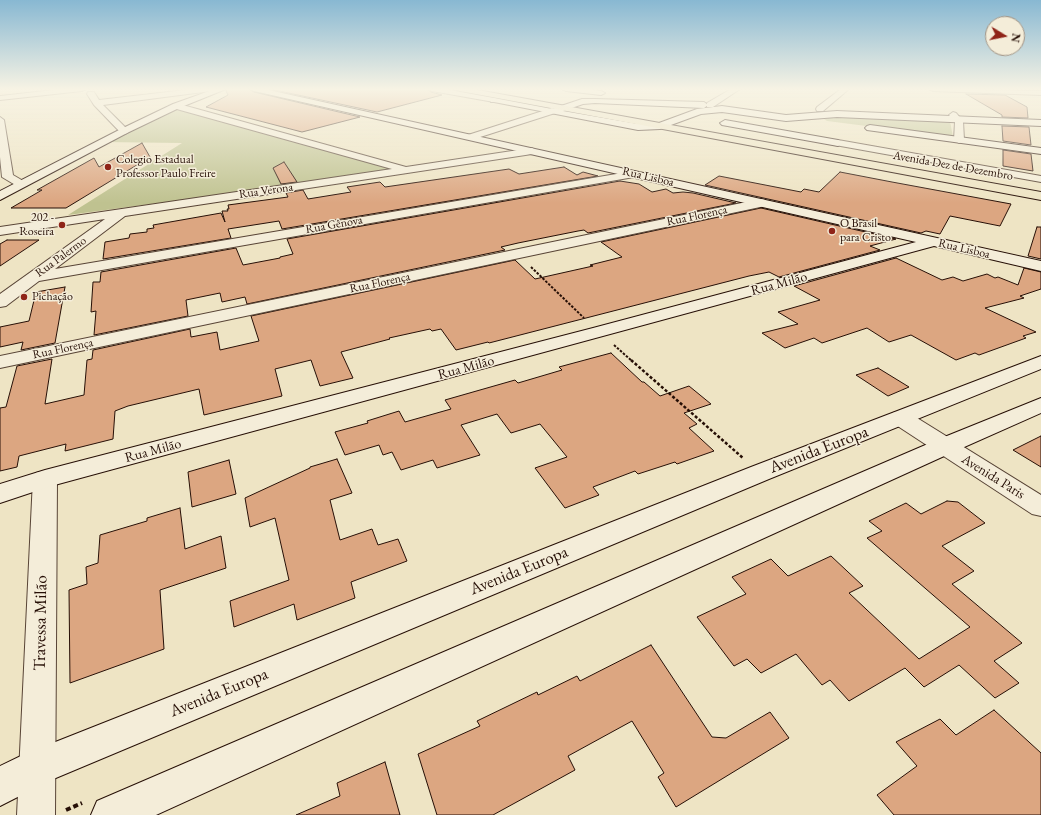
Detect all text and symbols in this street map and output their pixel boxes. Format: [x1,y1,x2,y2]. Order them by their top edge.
north arrow [985,16,1025,56]
text: N [1008,32,1023,44]
street label: Avenida Dez de Dezembro [892,148,1014,184]
place label: Colegio Estadual Professor Paulo Freire [116,153,216,181]
marker: Colegio Estadual Professor Paulo Freire [103,162,113,172]
street label: Rua Lisboa [621,164,675,190]
street label: Rua Verona [238,180,294,202]
street label: Rua Florença [665,203,729,229]
place label: 202 - Roseira [19,211,54,239]
street label: Rua Gênova [304,213,364,237]
place label: O Brasil para Cristo [840,217,891,245]
marker: 202 - Roseira [57,220,67,230]
marker: O Brasil para Cristo [827,226,837,236]
street label: Rua Palermo [33,234,89,280]
street label: Rua Lisboa [937,236,991,262]
street label: Rua Milão [749,268,809,300]
street label: Rua Florença [348,270,412,296]
place label: Pichação [32,290,73,304]
marker: Pichação [19,292,29,302]
street label: Rua Florença [31,336,95,362]
street label: Rua Milão [436,352,496,384]
street label: Avenida Europa [767,422,871,478]
street label: Rua Milão [123,435,183,467]
street label: Avenida Paris [958,451,1028,503]
street label: Avenida Europa [467,542,571,600]
street label: Travessa Milão [30,575,52,671]
street label: Avenida Europa [167,664,271,722]

